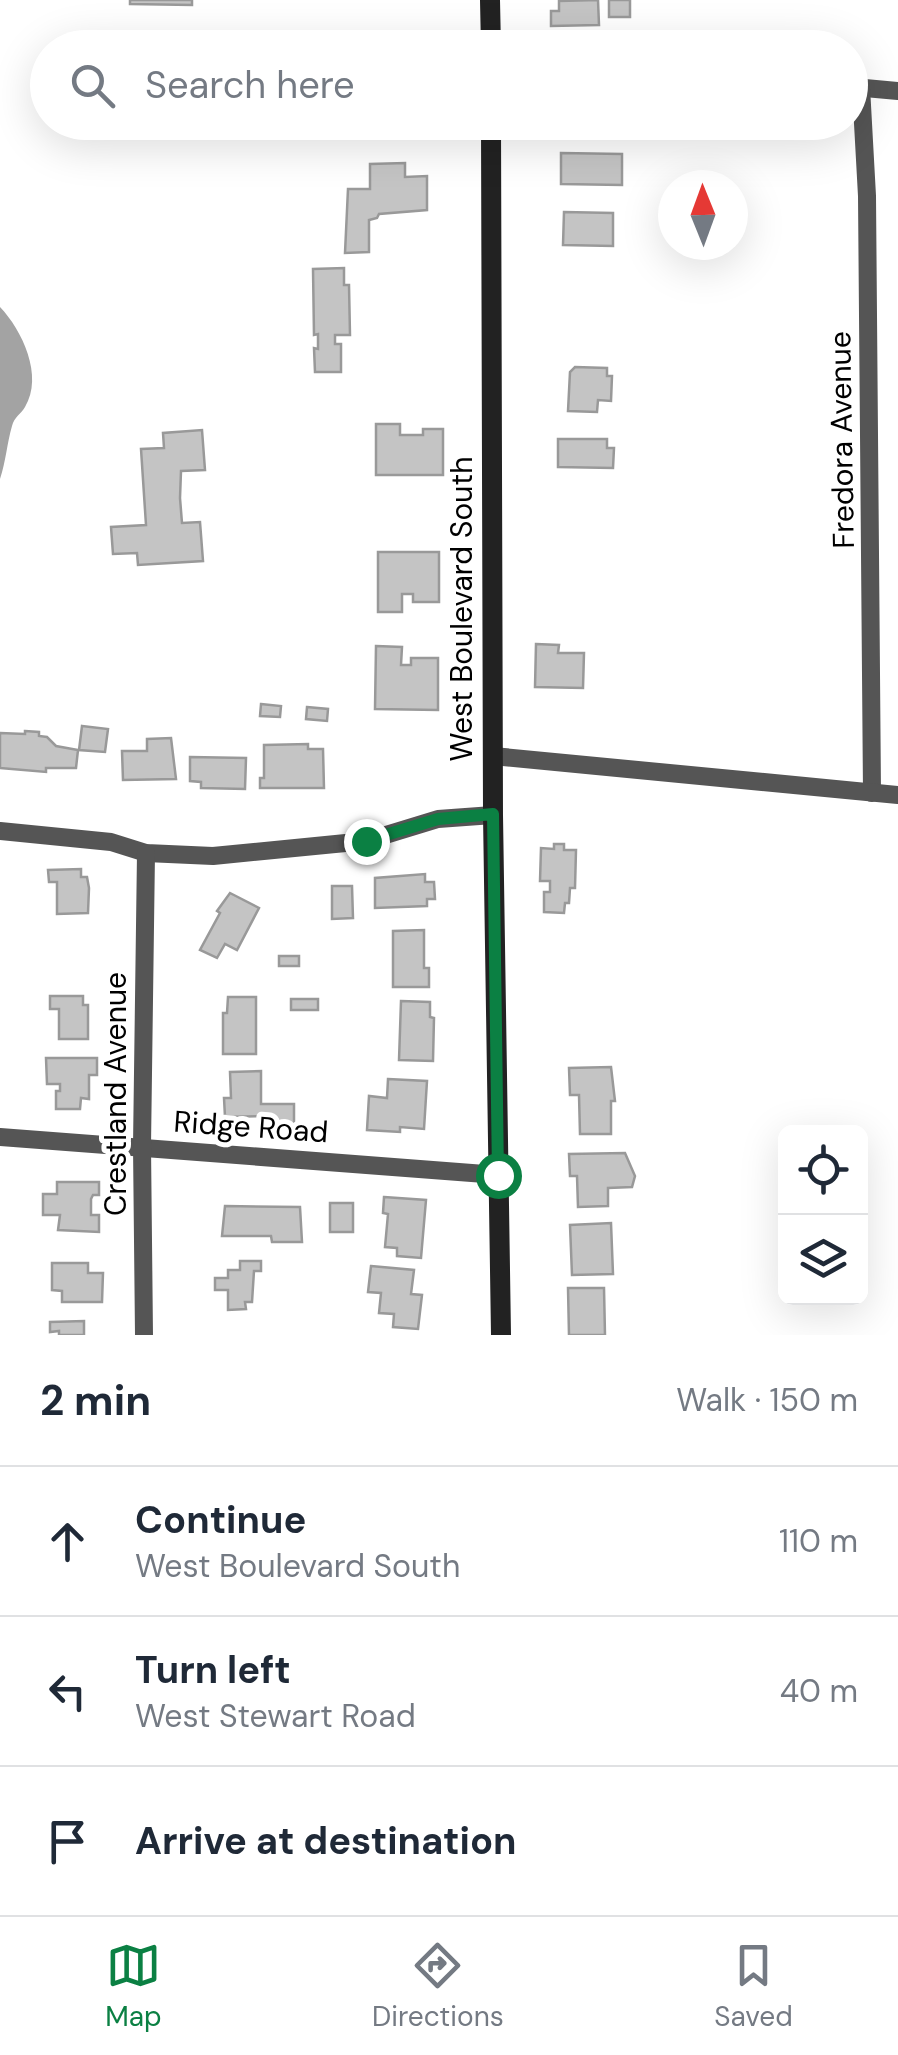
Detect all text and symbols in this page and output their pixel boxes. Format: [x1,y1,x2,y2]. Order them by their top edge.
search box [30,30,868,140]
icon: search [65,58,120,113]
text: Search here [145,60,355,110]
north arrow [658,170,748,260]
street label: Fredora Avenue [820,331,863,549]
street label: West Boulevard South [442,457,481,761]
route end [344,819,390,865]
street label: Crestland Avenue [96,972,135,1216]
street label: Ridge Road [172,1102,330,1151]
map controls [778,1125,868,1305]
button: locate [778,1125,868,1215]
route start [476,1153,522,1199]
button: layers [778,1215,868,1305]
text: 2 min [40,1373,151,1428]
text: Walk · 150 m [676,1379,858,1421]
text: Continue [135,1495,306,1545]
icon: ahead [40,1514,95,1569]
text: 110 m [779,1520,858,1562]
text: West Boulevard South [135,1545,460,1587]
text: Turn left [135,1645,291,1695]
icon: left [40,1664,95,1719]
text: 40 m [780,1670,858,1712]
text: West Stewart Road [135,1695,416,1737]
icon: arrive [40,1814,95,1869]
text: Arrive at destination [135,1816,517,1866]
tab: Map [105,1938,162,2035]
tab: Directions [372,1938,504,2035]
tab: Saved [714,1938,793,2035]

